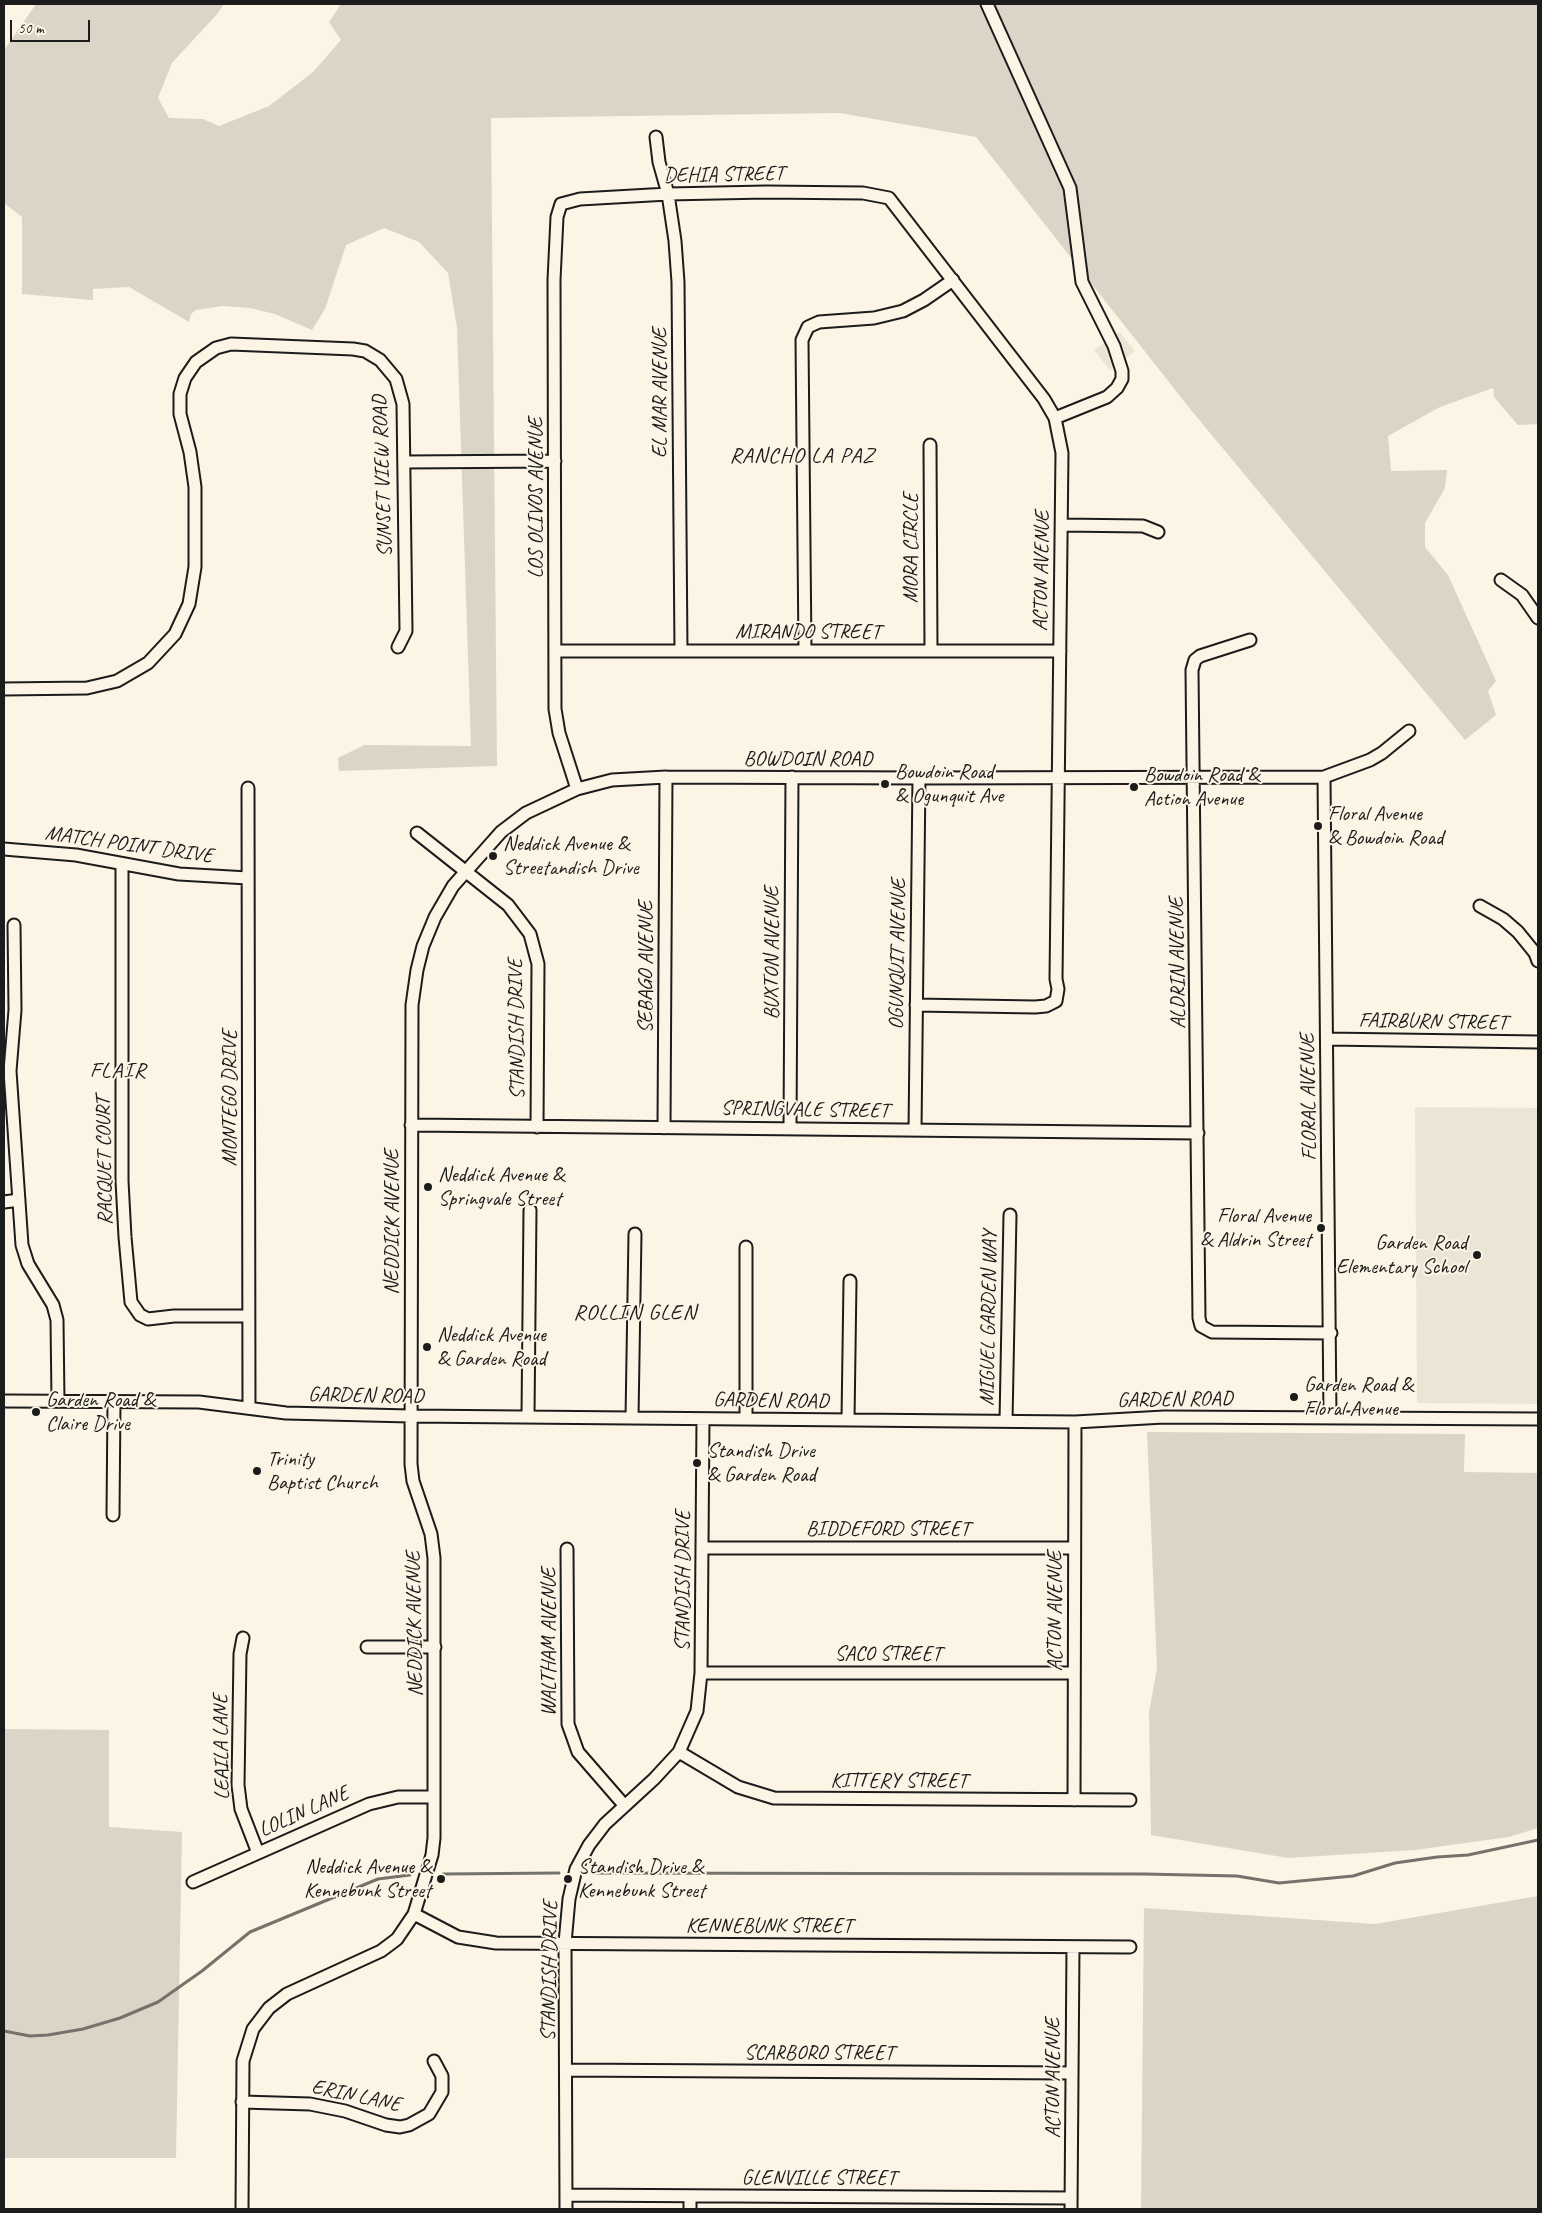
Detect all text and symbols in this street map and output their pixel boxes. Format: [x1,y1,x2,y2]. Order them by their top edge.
scale bar [12,10,92,42]
text: 50 m [18,19,44,38]
street label: DEHIA STREET [663,161,785,189]
street label: EL MAR AVENUE [647,328,673,458]
street label: SUNSET VIEW ROAD [368,395,398,557]
street label: LOS OLIVOS AVENUE [523,417,549,579]
district label: RANCHO LA PAZ [728,443,876,469]
street label: MORA CIRCLE [898,493,924,603]
street label: ACTON AVENUE [1028,511,1056,631]
street label: MIRANDO STREET [735,619,881,645]
street label: BOWDOIN ROAD [743,746,873,772]
place label: Bowdoin Road & Ogunquit Ave [895,759,1003,809]
place label: Bowdoin Road & Action Avenue [1144,762,1259,812]
marker: Bowdoin Road & Ogunquit Ave [879,778,891,790]
marker: Bowdoin Road & Action Avenue [1128,781,1140,793]
place label: Floral Avenue & Bowdoin Road [1328,801,1443,851]
marker: Floral Avenue & Bowdoin Road [1312,820,1324,832]
street label: MATCH POINT DRIVE [44,821,214,869]
place label: Neddick Avenue & Streetandish Drive [503,831,639,881]
marker: Neddick Avenue & Streetandish Drive [487,850,499,862]
street label: OGUNQUIT AVENUE [884,878,912,1030]
street label: BUXTON AVENUE [759,886,785,1020]
street label: ALDRIN AVENUE [1164,897,1192,1029]
street label: SEBAGO AVENUE [633,901,659,1033]
street label: STANDISH DRIVE [503,958,531,1100]
street label: FAIRBURN STREET [1358,1008,1508,1036]
street label: MONTEGO DRIVE [217,1030,243,1166]
street label: FLORAL AVENUE [1295,1033,1323,1161]
district label: FLAIR [90,1058,146,1084]
street label: SPRINGVALE STREET [720,1096,890,1124]
street label: RACQUET COURT [91,1097,119,1225]
street label: NEDDICK AVENUE [379,1149,405,1295]
place label: Neddick Avenue & Springvale Street [438,1162,564,1212]
marker: Neddick Avenue & Springvale Street [422,1181,434,1193]
place label: Floral Avenue & Aldrin Street [1200,1203,1311,1253]
marker: Floral Avenue & Aldrin Street [1315,1222,1327,1234]
street label: MIGUEL GARDEN WAY [975,1230,1003,1406]
place label: Garden Road Elementary School [1336,1230,1467,1280]
marker: Garden Road Elementary School [1471,1249,1483,1261]
district label: ROLLIN GLEN [572,1300,698,1326]
place label: Neddick Avenue & Garden Road [437,1322,546,1372]
marker: Neddick Avenue & Garden Road [421,1341,433,1353]
place label: Garden Road & Floral Avenue [1304,1372,1413,1422]
street label: GARDEN ROAD [308,1382,424,1410]
street label: GARDEN ROAD [1117,1386,1233,1414]
place label: Garden Road & Claire Drive [46,1387,155,1437]
street label: GARDEN ROAD [713,1387,829,1415]
marker: Garden Road & Floral Avenue [1288,1391,1300,1403]
marker: Garden Road & Claire Drive [30,1406,42,1418]
place label: Standish Drive & Garden Road [707,1438,816,1488]
place label: Trinity Baptist Church [267,1446,378,1496]
marker: Standish Drive & Garden Road [691,1457,703,1469]
marker: Trinity Baptist Church [251,1465,263,1477]
street label: STANDISH DRIVE [670,1510,696,1652]
street label: BIDDEFORD STREET [806,1516,970,1542]
street label: NEDDICK AVENUE [401,1551,429,1697]
street label: ACTON AVENUE [1042,1551,1068,1671]
street label: WALTHAM AVENUE [536,1568,562,1716]
street label: SACO STREET [834,1641,942,1667]
street label: LEAILA LANE [208,1694,236,1800]
street label: KITTERY STREET [831,1768,967,1794]
street label: LOLIN LANE [255,1781,353,1843]
place label: Neddick Avenue & Kennebunk Street [304,1854,431,1904]
place label: Standish Drive & Kennebunk Street [578,1854,705,1904]
marker: Neddick Avenue & Kennebunk Street [435,1873,447,1885]
marker: Standish Drive & Kennebunk Street [562,1873,574,1885]
street label: STANDISH DRIVE [536,1900,564,2042]
street label: KENNEBUNK STREET [686,1913,852,1939]
street label: ACTON AVENUE [1040,2018,1066,2138]
street label: SCARBORO STREET [744,2040,894,2066]
street label: ERIN LANE [309,2074,403,2118]
street label: GLENVILLE STREET [742,2165,896,2191]

